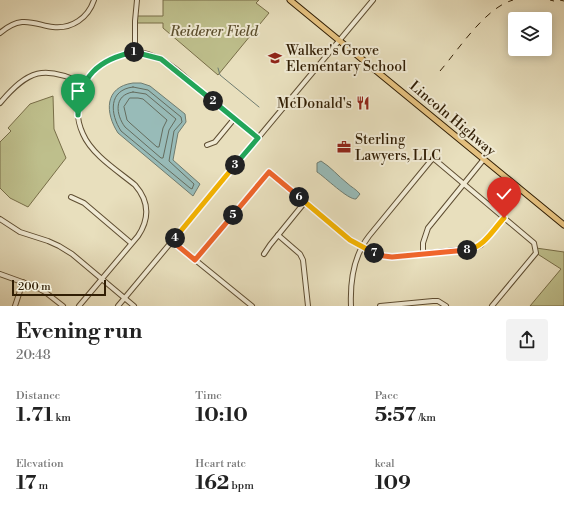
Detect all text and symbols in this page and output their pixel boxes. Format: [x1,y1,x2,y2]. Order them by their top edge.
map controls [508,12,552,56]
button: layers [508,12,552,56]
park label: Reiderer Field [169,23,259,41]
pin: 1 [124,42,144,62]
place label: Walker's Grove Elementary School [285,42,406,76]
text: 1 [131,45,137,59]
school or university icon: Walker's Grove Elementary School [267,50,283,66]
pin [61,74,95,115]
street label: Lincoln Highway [405,77,499,160]
icon: arrive [67,80,89,102]
pin: 2 [203,91,223,111]
text: 2 [210,94,216,108]
place label: McDonald's [277,95,352,113]
restaurant icon: McDonald's [355,95,371,111]
place label: Sterling Lawyers, LLC [355,131,441,165]
office icon: Sterling Lawyers, LLC [336,139,352,155]
pin: 3 [225,155,245,175]
text: 3 [232,158,238,172]
pin [487,177,521,218]
icon: check [493,183,515,205]
pin: 6 [289,187,309,207]
text: 6 [296,190,302,204]
pin: 5 [223,205,243,225]
text: 5 [230,208,236,222]
pin: 4 [165,228,185,248]
text: 4 [171,231,179,245]
pin: 8 [457,240,477,260]
pin: 7 [364,243,384,263]
text: 8 [463,243,471,257]
text: 7 [371,246,377,260]
scale bar [12,278,106,297]
text: 200 m [18,280,51,294]
text: Evening run [16,318,142,345]
button: share [506,319,548,361]
text: 20:48 [16,347,51,363]
text: Distance [16,389,60,403]
text: Time [195,389,222,403]
text: Pace [375,389,398,403]
text: 1.71 [16,403,53,428]
text: 10:10 [195,403,248,428]
text: 5:57 [375,403,416,428]
text: km [53,411,71,425]
text: /km [416,411,436,425]
text: Elevation [16,457,64,471]
text: Heart rate [195,457,246,471]
text: kcal [375,457,395,471]
text: 17 [16,471,36,496]
text: 162 [195,471,229,496]
text: 109 [375,471,411,496]
text: m [36,479,48,493]
text: bpm [229,479,254,493]

